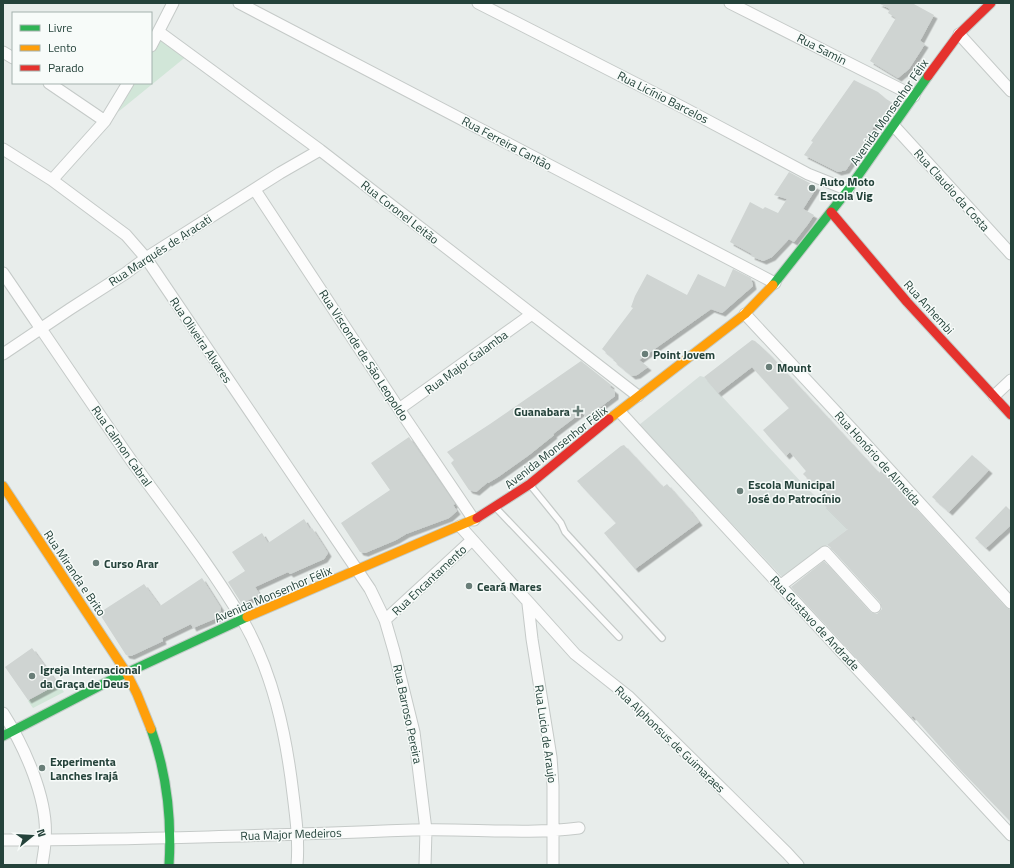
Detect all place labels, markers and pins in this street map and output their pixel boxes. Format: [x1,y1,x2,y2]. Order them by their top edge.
place label: Auto Moto Escola Vig [820,172,875,205]
marker: Auto Moto Escola Vig [807,183,817,193]
place label: Point Jovem [653,345,715,364]
marker: Point Jovem [640,349,650,359]
place label: Mount [777,358,812,377]
marker: Mount [764,362,774,372]
place label: Guanabara [514,402,570,421]
marker: Guanabara [573,406,583,416]
place label: Escola Municipal José do Patrocínio [748,475,841,508]
marker: Escola Municipal José do Patrocínio [735,486,745,496]
place label: Curso Arar [104,554,159,573]
marker: Curso Arar [91,558,101,568]
place label: Ceará Mares [477,577,542,596]
marker: Ceará Mares [464,581,474,591]
place label: Igreja Internacional da Graça de Deus [40,660,141,693]
marker: Igreja Internacional da Graça de Deus [27,671,37,681]
place label: Experimenta Lanches Irajá [50,752,118,785]
marker: Experimenta Lanches Irajá [37,763,47,773]

